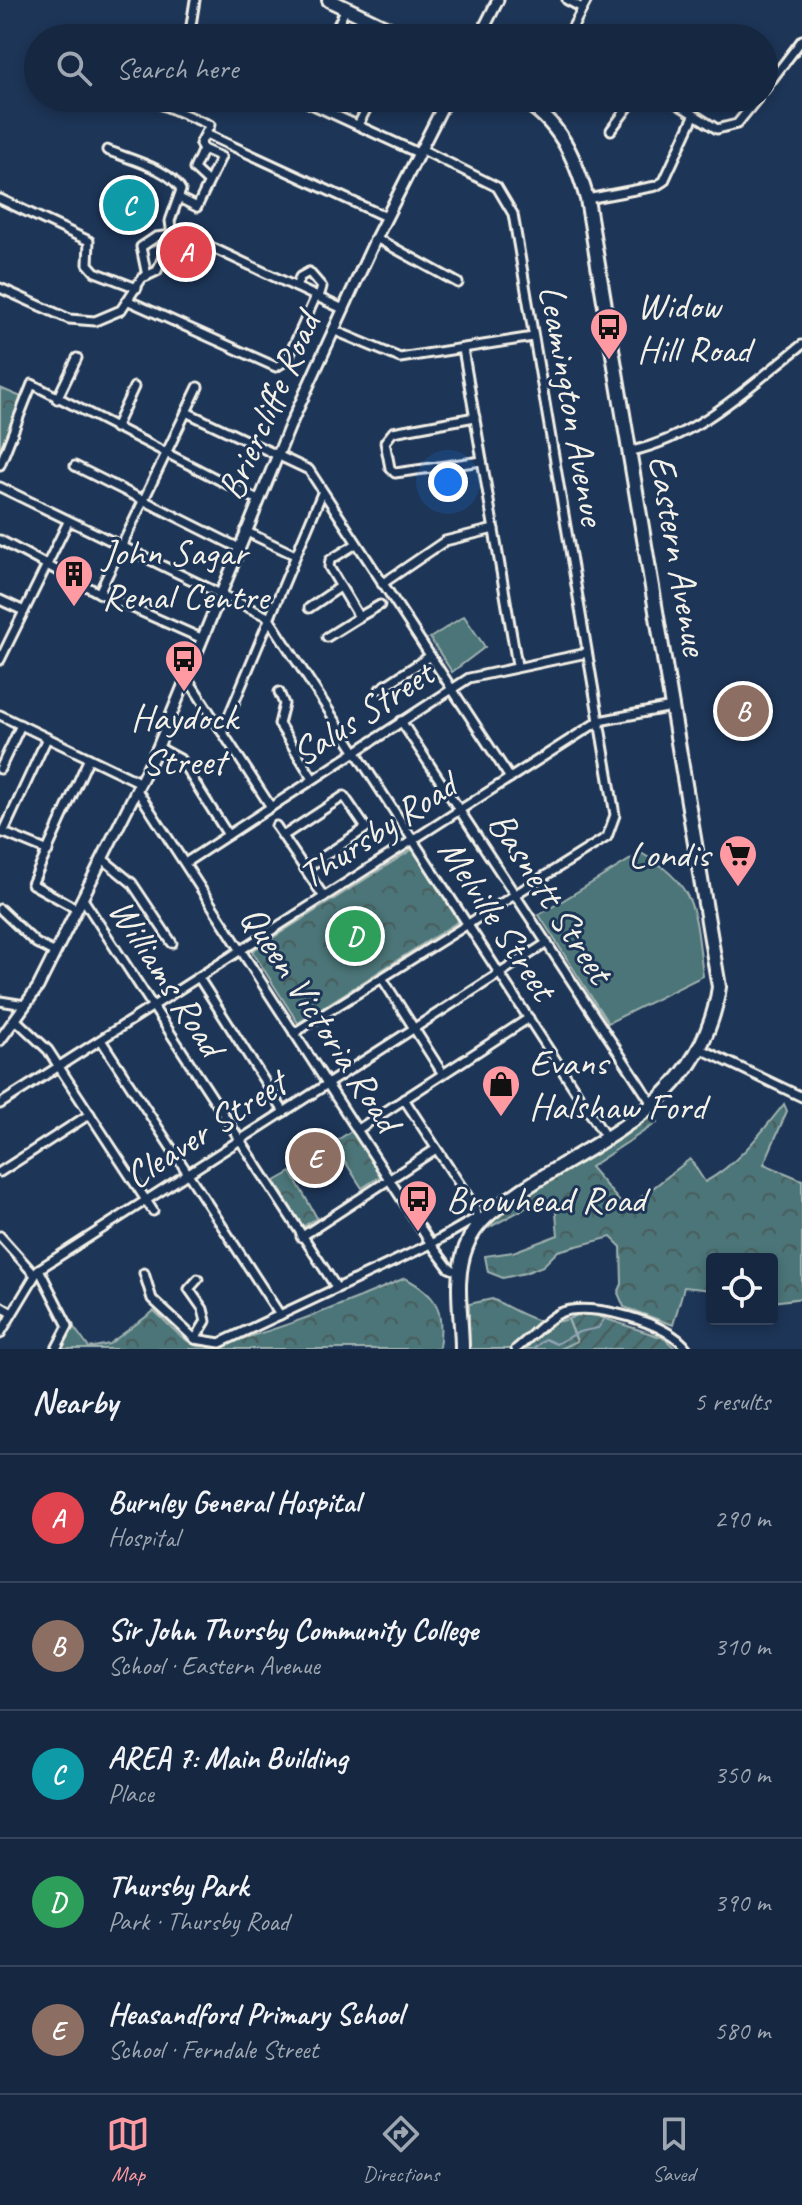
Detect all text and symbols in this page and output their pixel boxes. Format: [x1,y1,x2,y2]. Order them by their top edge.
search box [24,24,778,112]
icon: search [52,46,96,90]
text: Search here [116,49,238,87]
pin: C [103,175,155,235]
pin: A [160,222,212,282]
street label: Leamington Avenue [528,282,617,531]
place label: Widow Hill Road [637,282,756,373]
street label: Briercliffe Road [207,300,333,507]
bus stop icon: Widow Hill Road [588,306,630,361]
street label: Eastern Avenue [638,451,720,661]
your location [428,462,468,502]
place label: John Sagar Renal Centre [100,529,271,620]
building icon: John Sagar Renal Centre [53,553,95,608]
bus stop icon: Haydock Street [163,638,205,693]
street label: Salus Street [283,648,445,777]
pin: B [717,681,769,741]
place label: Haydock Street [131,694,240,785]
street label: Thursby Road [289,759,469,899]
street label: Basnett Street [478,803,625,995]
street label: Melville Street [428,830,569,1012]
place label: Londis [628,831,713,878]
supermarket icon: Londis [717,833,759,888]
street label: Williams Road [98,890,238,1070]
street label: Queen Victoria Road [230,897,414,1145]
pin: D [329,906,381,966]
place label: Evans Halshaw Ford [529,1039,711,1130]
street label: Cleaver Street [116,1057,299,1199]
shop icon: Evans Halshaw Ford [480,1063,522,1118]
pin: E [289,1128,341,1188]
place label: Browhead Road [446,1176,651,1223]
bus stop icon: Browhead Road [397,1178,439,1233]
map controls [706,1253,778,1325]
button: locate [706,1253,778,1325]
text: Nearby [32,1380,118,1423]
text: 5 results [694,1385,770,1418]
text: Burnley General Hospital [108,1483,360,1521]
text: A [51,1502,65,1535]
text: 290 m [714,1502,770,1535]
text: Hospital [108,1521,179,1554]
text: Sir John Thursby Community College [108,1611,478,1649]
text: B [51,1630,65,1663]
text: 310 m [714,1630,770,1663]
text: School · Eastern Avenue [108,1649,320,1682]
text: AREA 7: Main Building [108,1739,347,1777]
text: C [52,1758,64,1791]
text: 350 m [714,1758,770,1791]
text: Place [108,1777,154,1810]
text: Thursby Park [108,1867,248,1905]
text: D [50,1886,66,1919]
text: 390 m [714,1886,770,1919]
text: Park · Thursby Road [108,1905,289,1938]
text: Heasandford Primary School [108,1995,403,2033]
text: E [51,2014,65,2047]
text: 580 m [714,2014,770,2047]
text: School · Ferndale Street [108,2033,318,2066]
tab: Map [106,2112,150,2188]
tab: Directions [363,2112,439,2188]
tab: Saved [652,2112,696,2188]

